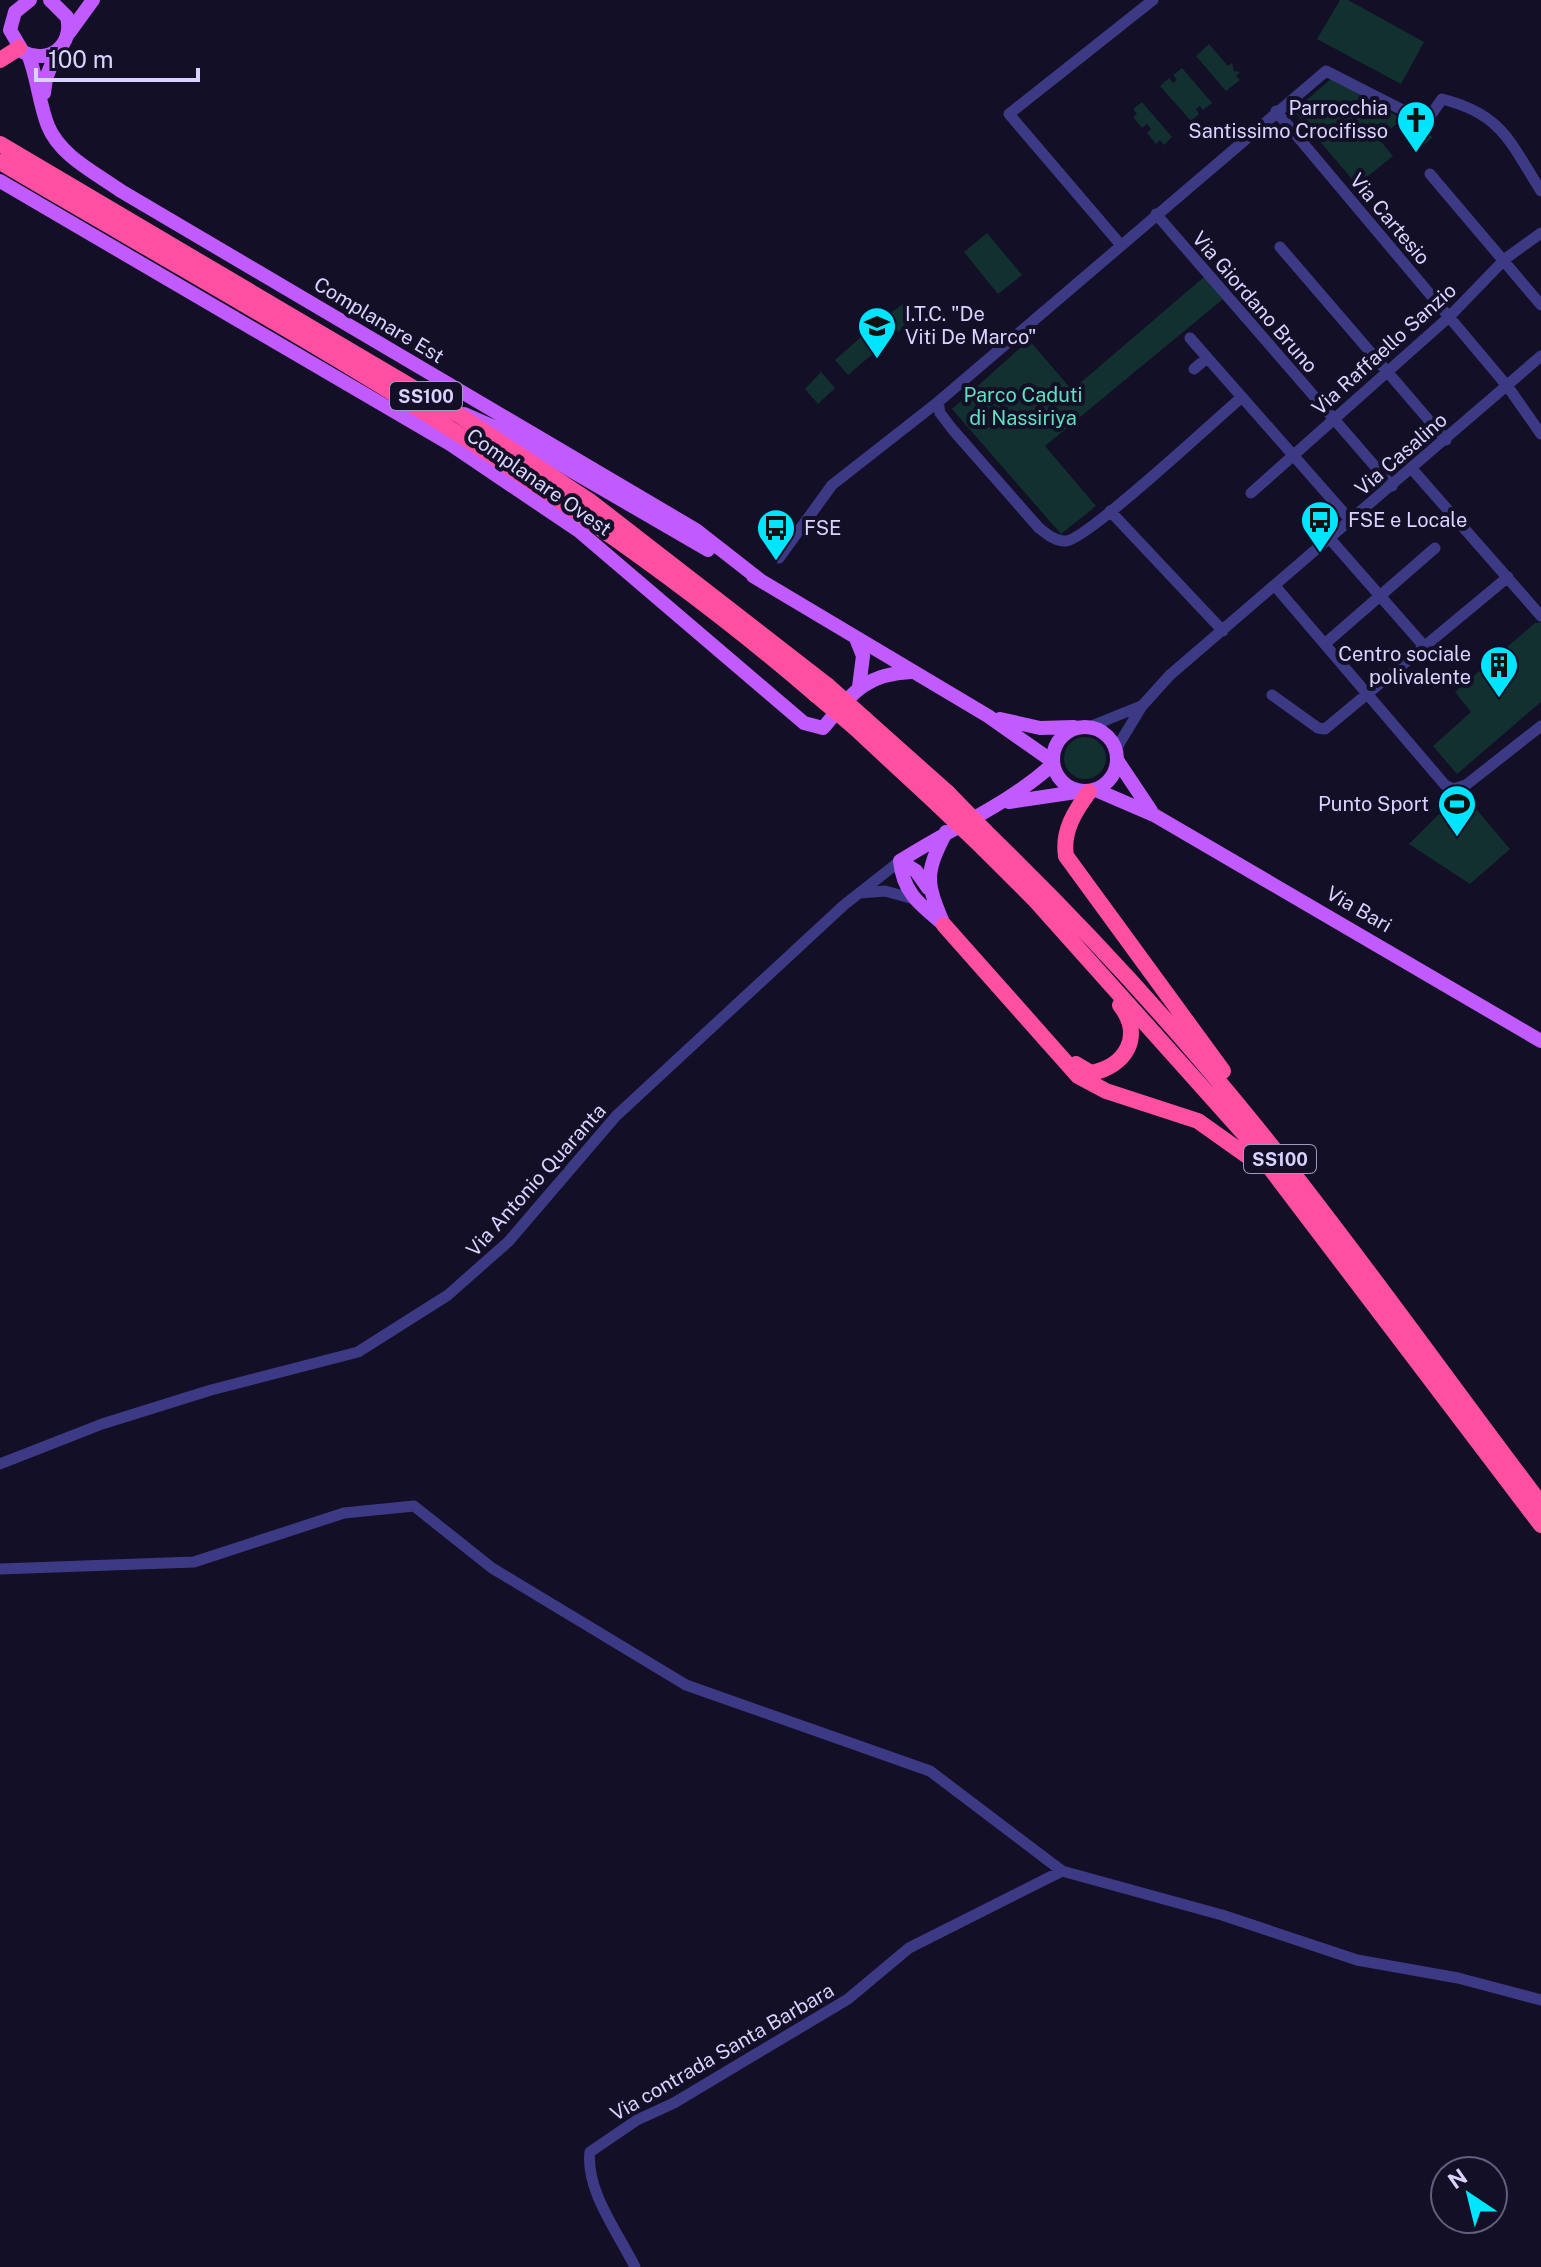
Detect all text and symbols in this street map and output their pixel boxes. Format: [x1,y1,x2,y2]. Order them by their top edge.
scale bar [36,32,198,82]
text: 100 m [48,45,114,73]
place label: Parrocchia Santissimo Crocifisso [1188,96,1388,143]
church icon: Parrocchia Santissimo Crocifisso [1395,99,1437,154]
street label: Via Cartesio [1345,169,1435,269]
street label: Via Giordano Bruno [1187,226,1323,378]
street label: Complanare Est [310,272,448,368]
street label: Via Raffaello Sanzio [1307,278,1461,420]
place label: I.T.C. "De Viti De Marco" [905,302,1037,349]
school or university icon: I.T.C. "De Viti De Marco" [856,305,898,360]
road number: SS100 [390,382,462,410]
park label: Parco Caduti di Nassiriya [963,383,1083,430]
street label: Via Casalino [1350,408,1452,500]
street label: Complanare Ovest [462,423,616,541]
bus stop icon: FSE e Locale [1299,499,1341,554]
bus stop icon: FSE [755,507,797,562]
place label: FSE e Locale [1348,508,1467,532]
place label: FSE [804,516,841,540]
place label: Centro sociale polivalente [1338,642,1471,689]
building icon: Centro sociale polivalente [1478,644,1520,699]
sports icon: Punto Sport [1436,783,1478,838]
place label: Punto Sport [1318,792,1429,816]
street label: Via Bari [1322,881,1396,937]
street label: Via Antonio Quaranta [461,1099,611,1261]
road number: SS100 [1244,1145,1316,1173]
street label: Via contrada Santa Barbara [606,1978,838,2126]
north arrow [1429,2155,1509,2235]
text: N [1443,2163,1472,2194]

